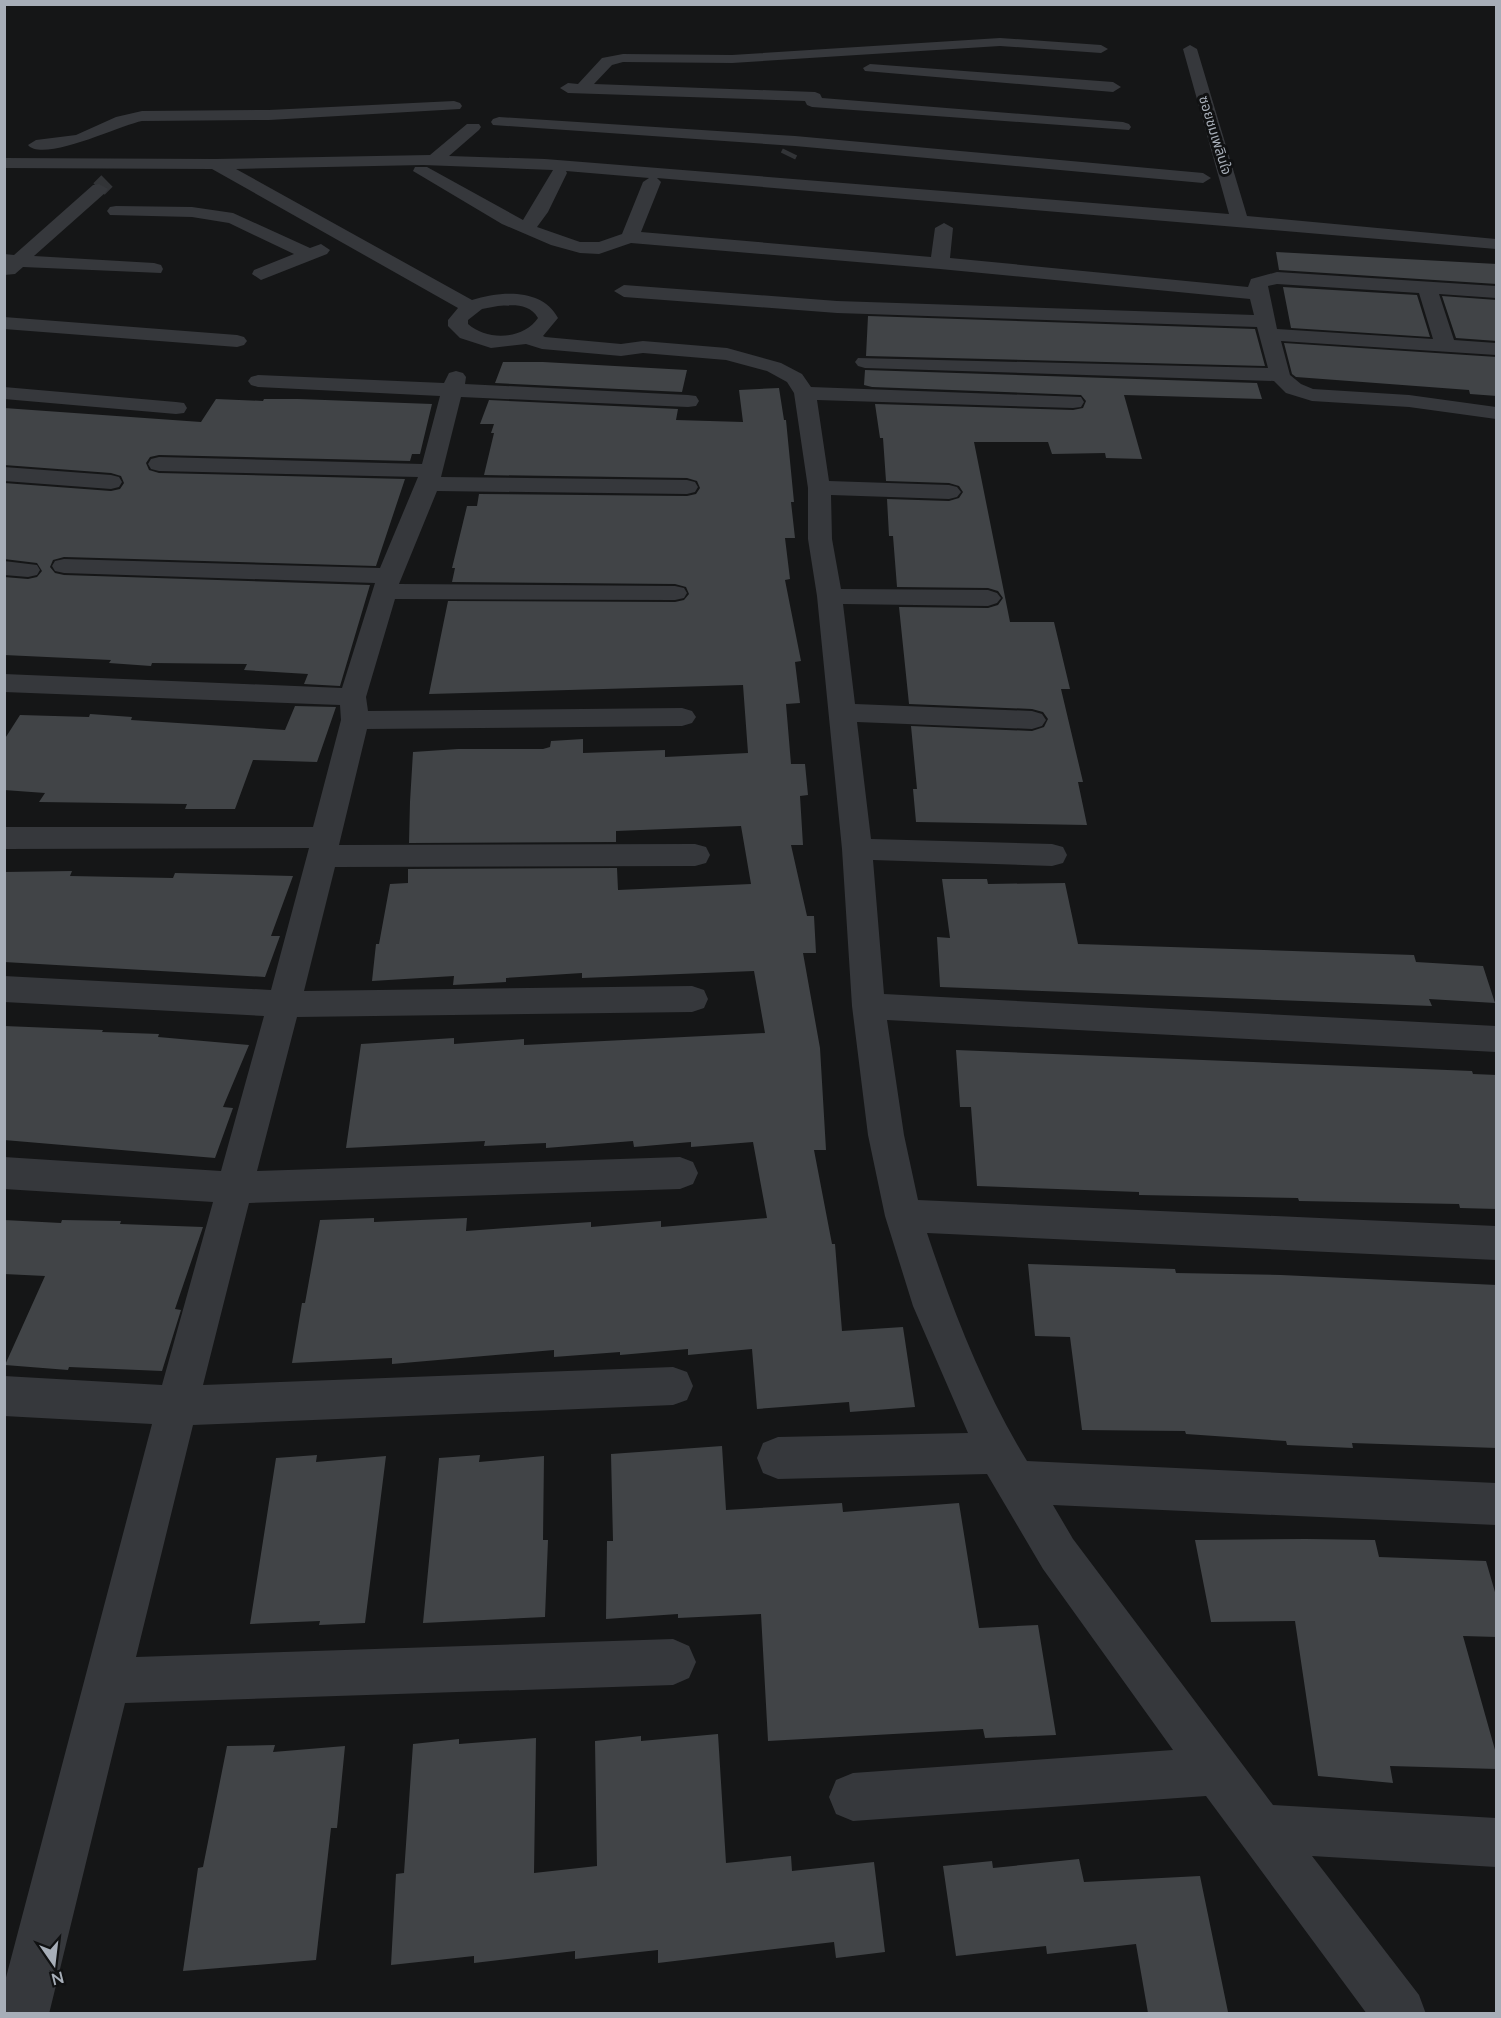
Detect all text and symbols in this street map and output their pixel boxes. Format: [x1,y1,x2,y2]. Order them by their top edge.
street label: ซอยชมเพลินใจ [1196,93,1236,177]
north arrow [24,1934,84,1994]
text: N [49,1968,66,1990]

